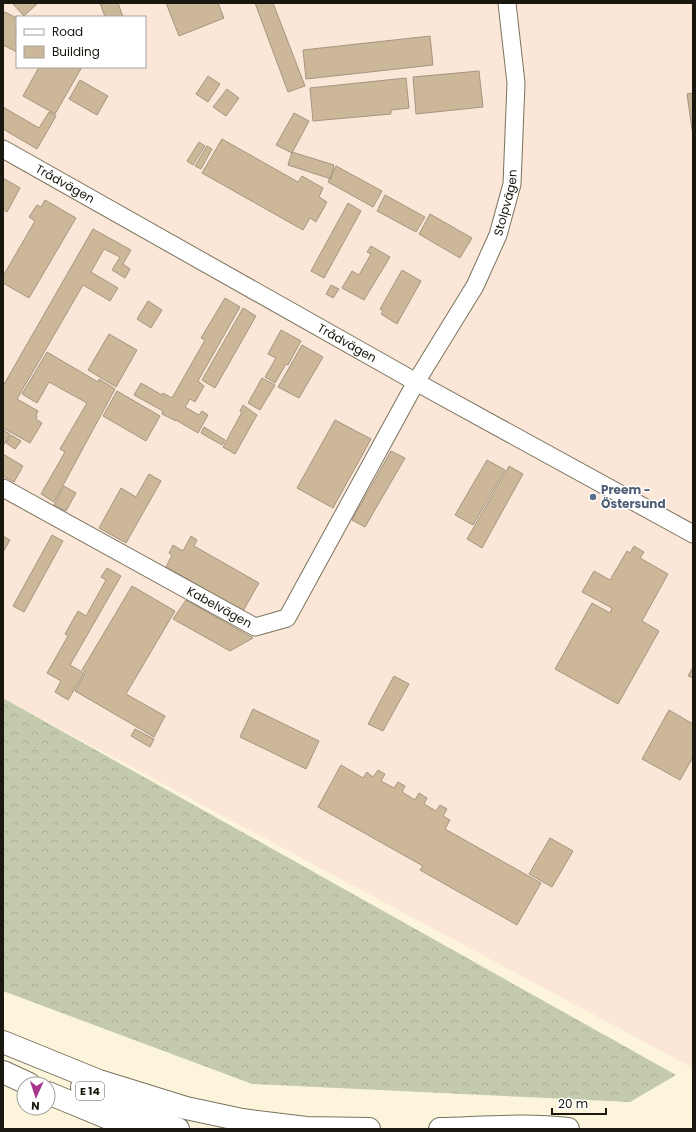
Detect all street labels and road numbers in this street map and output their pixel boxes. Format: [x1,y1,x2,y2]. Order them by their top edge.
street label: Trådvägen [32,160,98,207]
street label: Stolpvägen [489,169,521,238]
street label: Trådvägen [315,319,380,366]
street label: Kabelvägen [184,582,255,632]
road number: E 14 [76,1082,104,1100]

